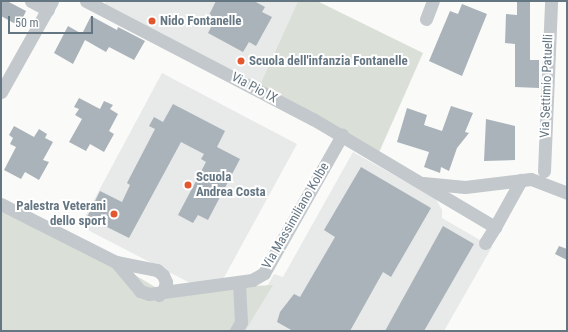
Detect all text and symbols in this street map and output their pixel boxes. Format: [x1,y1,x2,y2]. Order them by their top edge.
scale bar [10,8,95,34]
place label: Nido Fontanelle [160,13,242,29]
text: 50 m [15,16,39,30]
marker: Nido Fontanelle [147,16,157,26]
street label: Via Settimio Patuelli [537,34,557,138]
place label: Scuola dell'infanzia Fontanelle [249,53,408,69]
marker: Scuola dell'infanzia Fontanelle [236,56,246,66]
street label: Via Pio IX [228,69,280,107]
street label: Via Massimiliano Kolbe [259,160,333,272]
place label: Scuola Andrea Costa [196,170,266,201]
marker: Scuola Andrea Costa [183,180,193,190]
place label: Palestra Veterani dello sport [16,199,106,230]
marker: Palestra Veterani dello sport [109,209,119,219]

